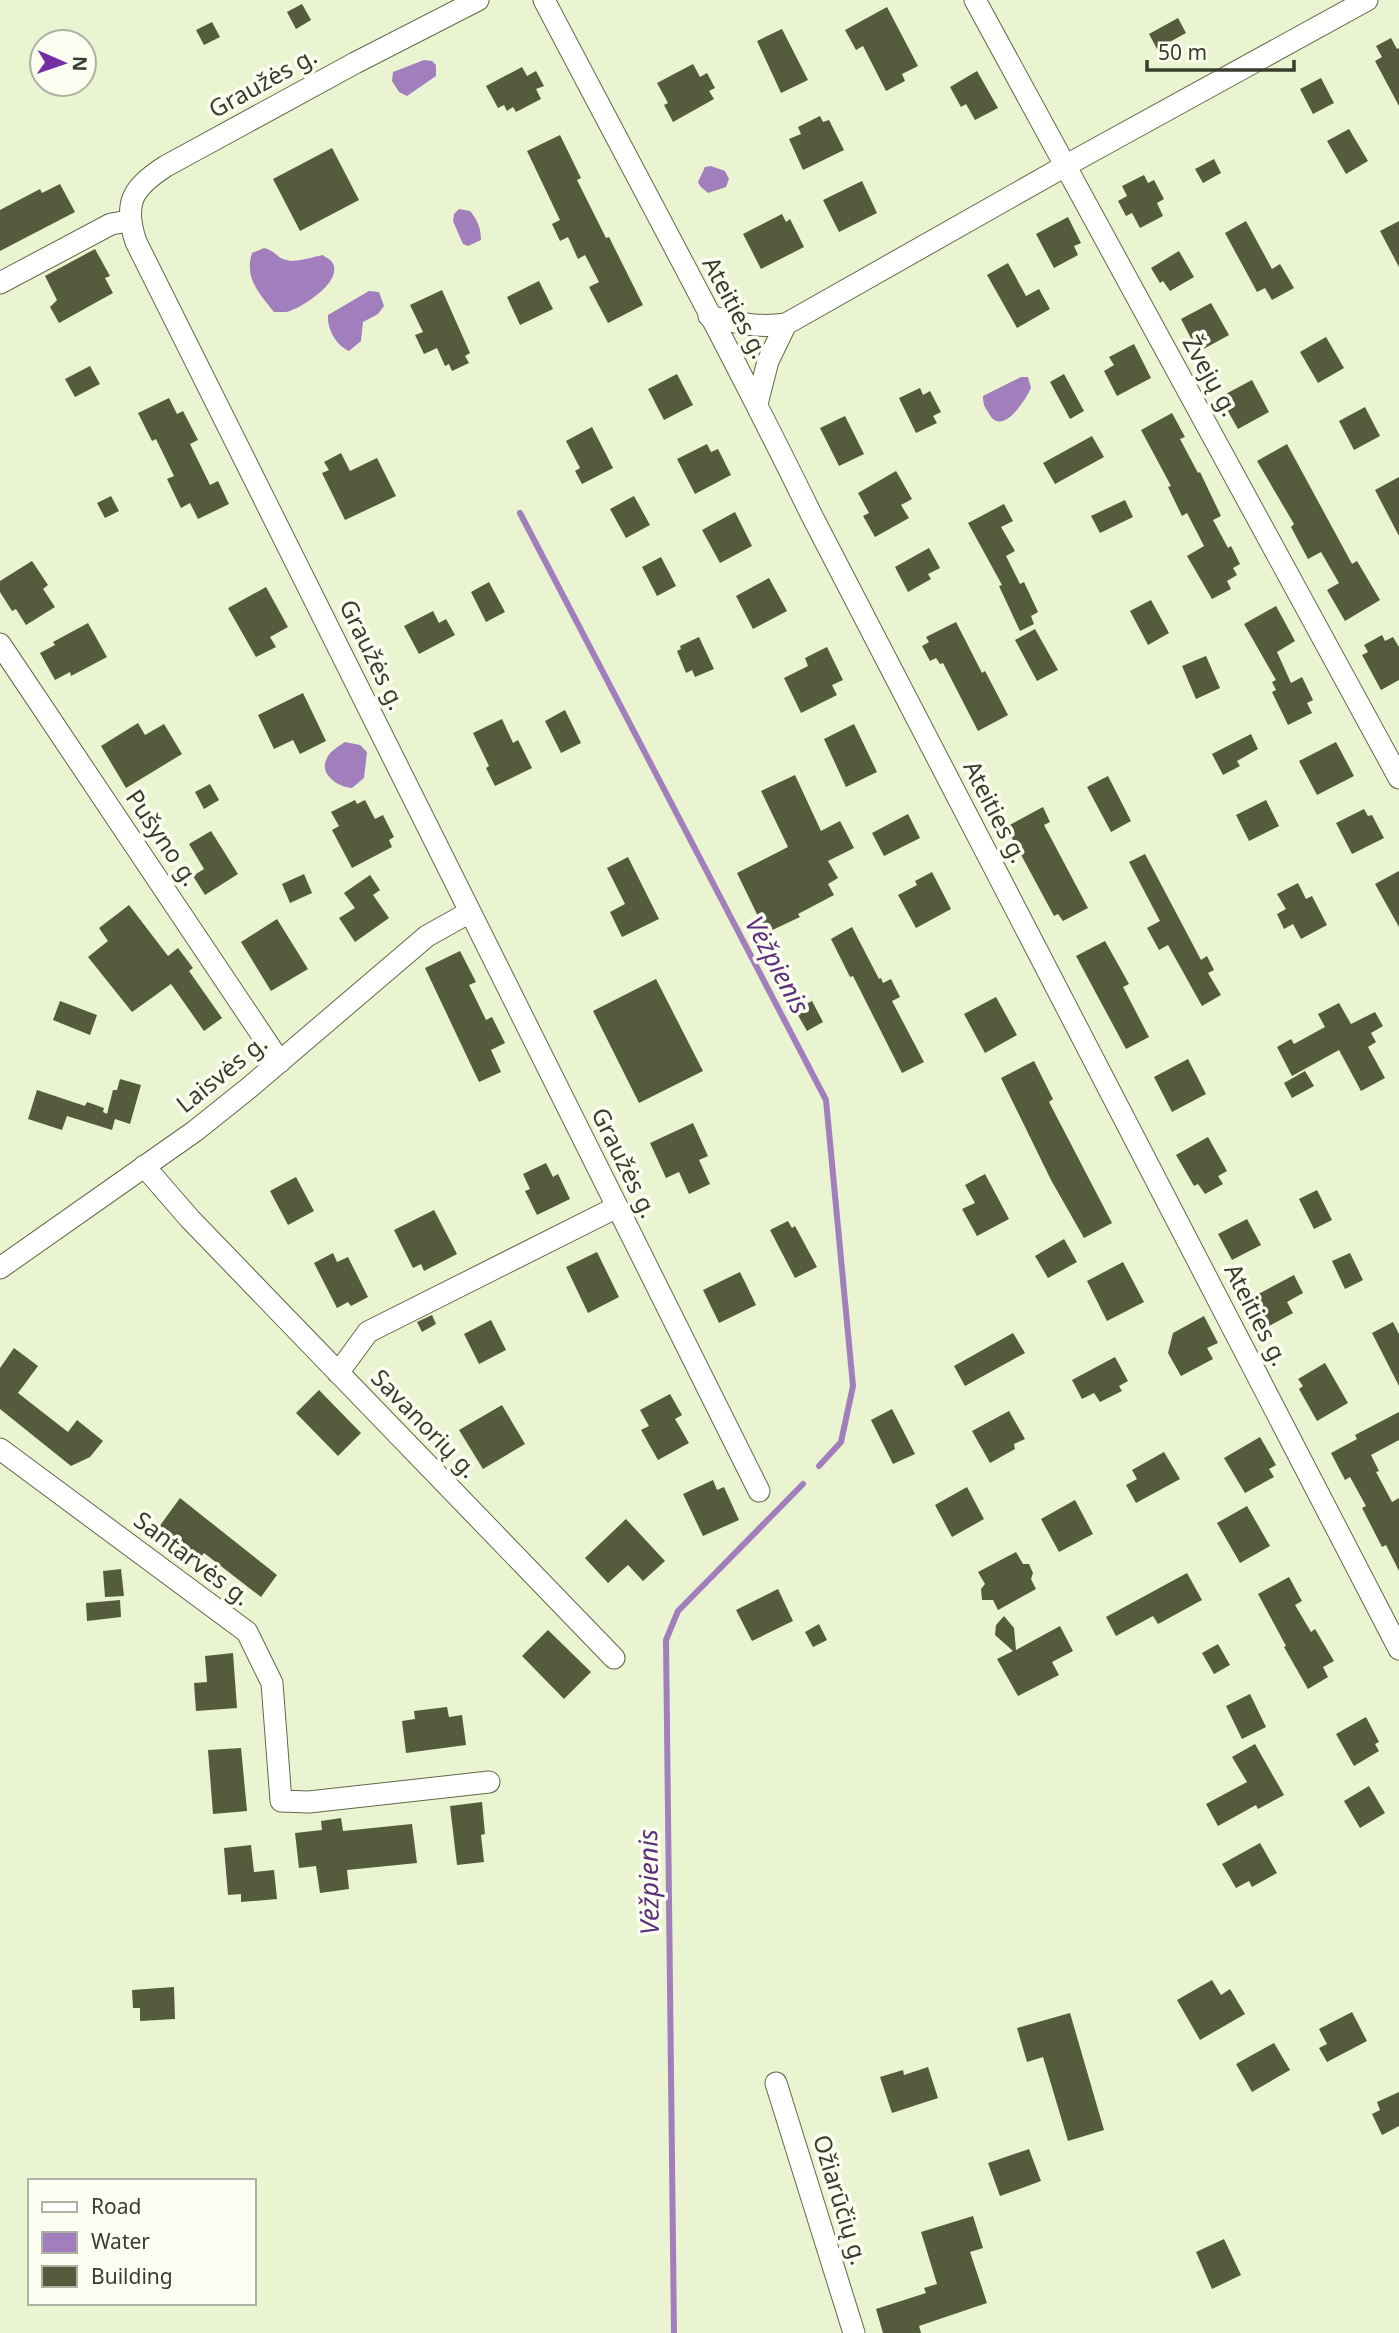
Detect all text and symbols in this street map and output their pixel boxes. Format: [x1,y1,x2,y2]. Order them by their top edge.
north arrow [28,28,98,98]
scale bar [1147,28,1294,72]
street label: Graužės g. [202,38,322,125]
text: 50 m [1158,38,1207,66]
text: N [67,55,93,72]
street label: Ateities g. [696,251,777,364]
street label: Žvejų g. [1176,329,1247,422]
street label: Graužės g. [332,594,414,715]
street label: Ateities g. [956,754,1036,868]
street label: Pušyno g. [119,782,208,892]
water label: Vėžpienis [737,909,819,1020]
street label: Laisvės g. [169,1026,274,1120]
street label: Graužės g. [584,1102,666,1223]
street label: Ateities g. [1217,1257,1297,1371]
street label: Savanorių g. [365,1361,486,1485]
street label: Santarvės g. [128,1503,258,1613]
water label: Vėžpienis [629,1829,667,1935]
street label: Ožiarūčių g. [806,2130,877,2269]
legend [28,2179,256,2305]
text: Road [91,2192,141,2220]
text: Water [91,2227,150,2255]
text: Building [91,2262,173,2290]

